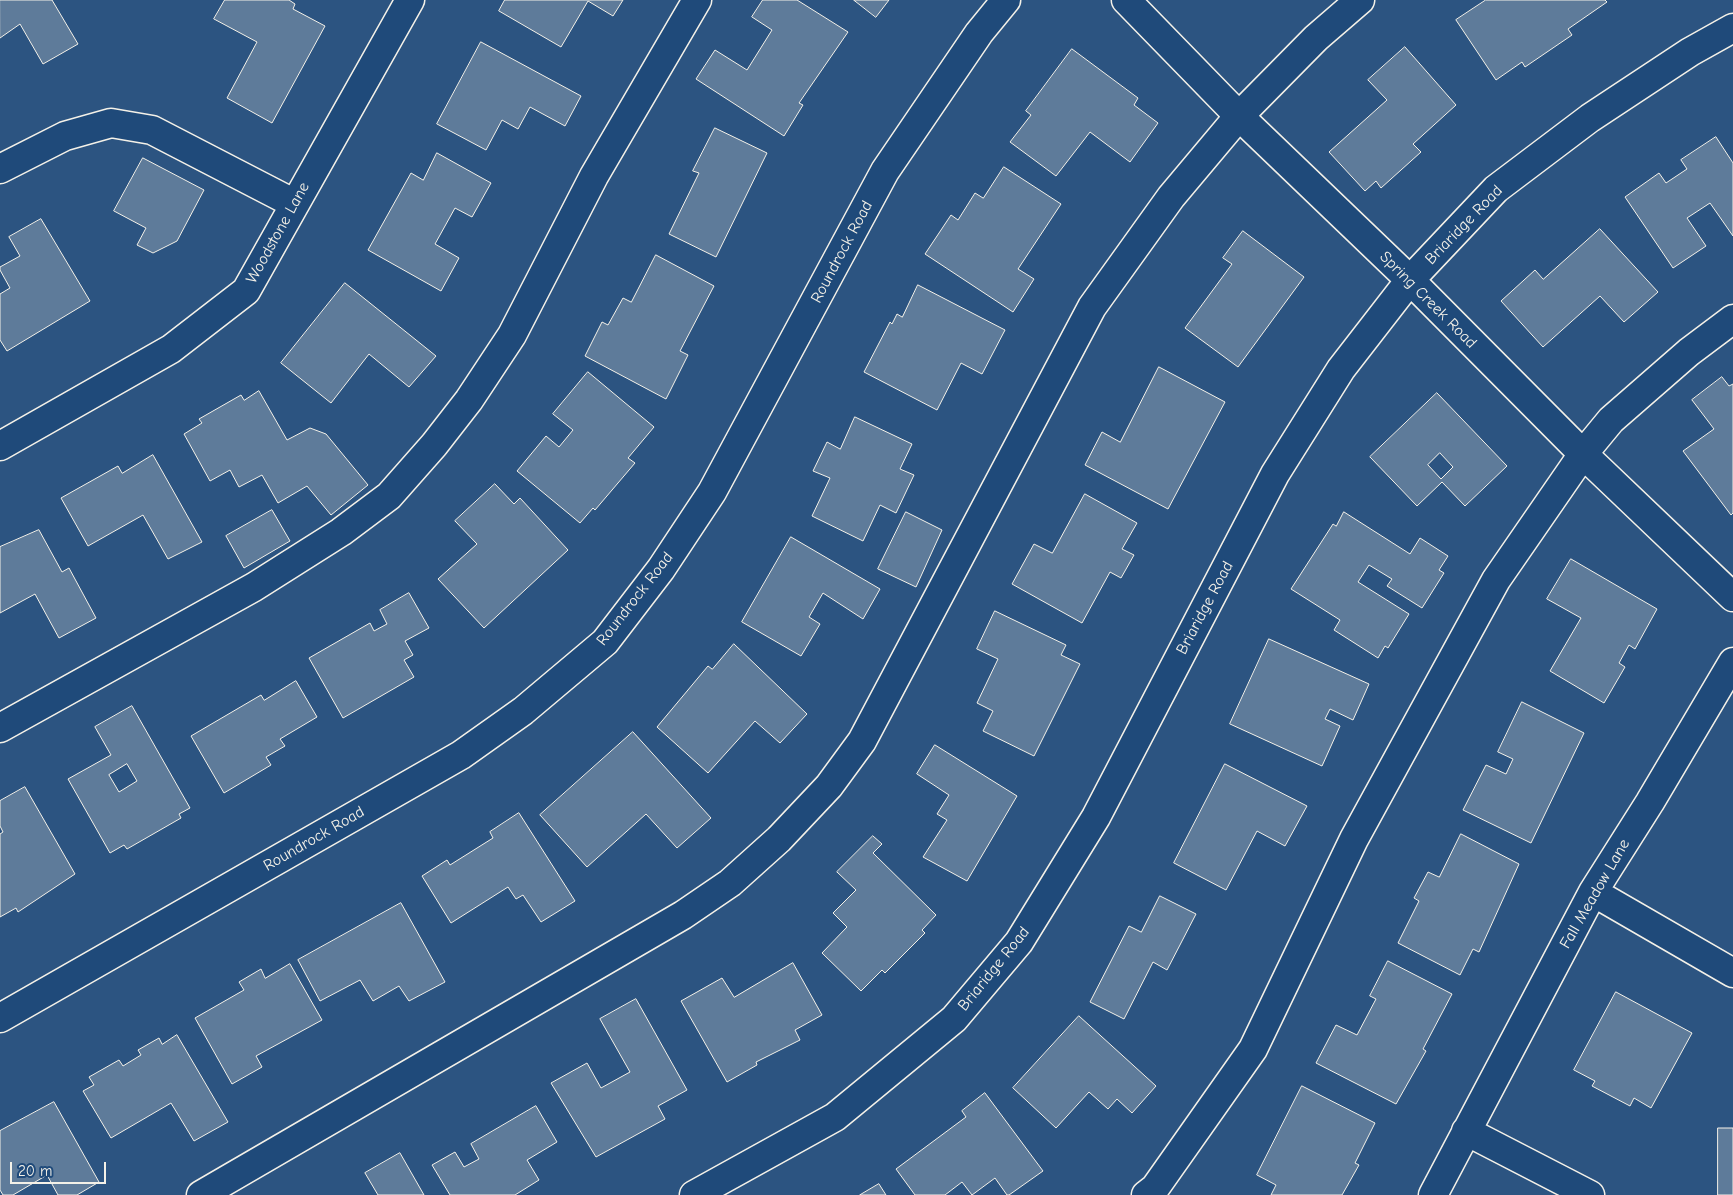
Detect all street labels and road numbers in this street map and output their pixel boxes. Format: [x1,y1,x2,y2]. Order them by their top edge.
street label: Woodstone Lane [242,179,314,287]
street label: Briaridge Road [1421,181,1507,269]
street label: Roundrock Road [807,198,877,306]
street label: Spring Creek Road [1375,247,1481,353]
street label: Roundrock Road [593,548,677,650]
street label: Briaridge Road [1172,558,1238,658]
street label: Roundrock Road [260,802,368,876]
street label: Fall Meadow Lane [1556,836,1634,952]
street label: Briaridge Road [954,923,1034,1015]

